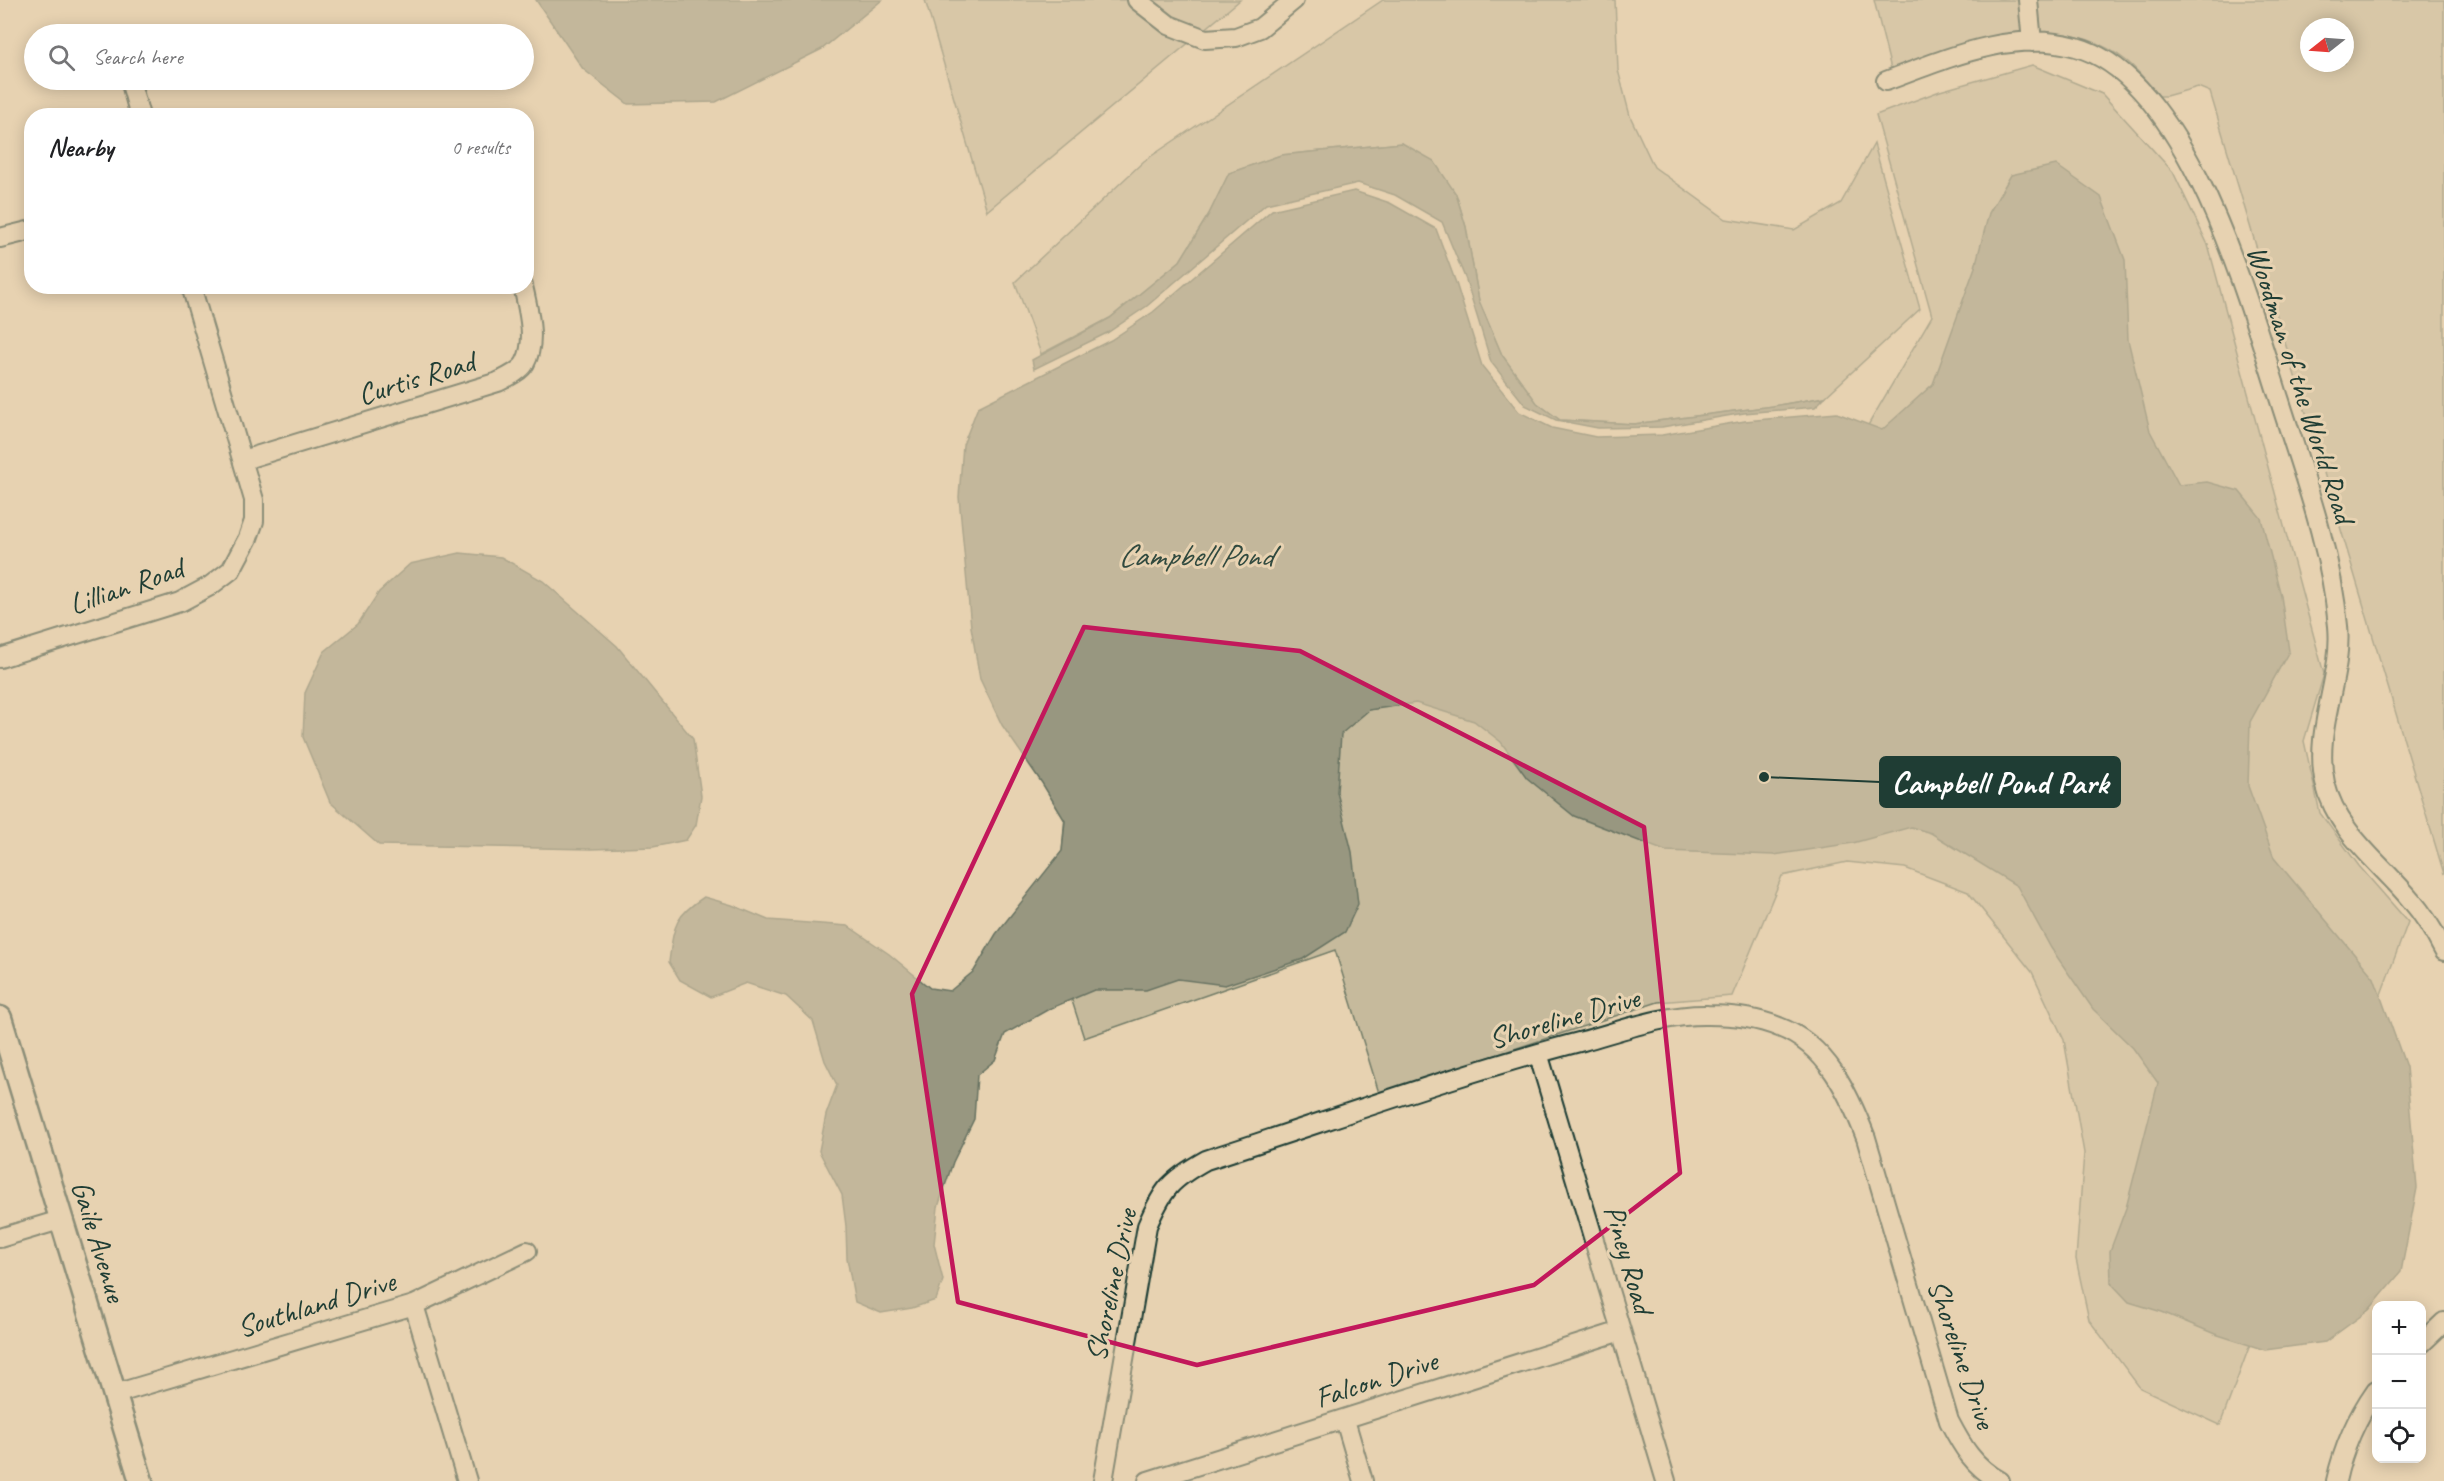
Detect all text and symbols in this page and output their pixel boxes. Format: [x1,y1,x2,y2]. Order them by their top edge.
north arrow [2300,18,2354,72]
search box [24,24,534,90]
icon: search [45,41,78,74]
text: Search here [93,43,183,71]
text: Nearby [48,131,113,164]
text: 0 results [451,135,510,160]
street label: Woodman of the World Road [2238,240,2365,532]
street label: Curtis Road [353,341,483,414]
water label: Campbell Pond [1118,535,1281,576]
street label: Lillian Road [64,548,192,623]
callout: Campbell Pond Park [1880,757,2120,807]
text: Campbell Pond Park [1892,762,2111,803]
street label: Shoreline Drive [1484,978,1646,1058]
street label: Gaile Avenue [63,1176,136,1308]
street label: Piney Road [1595,1200,1664,1322]
street label: Shoreline Drive [1076,1203,1146,1365]
street label: Southland Drive [232,1261,402,1346]
street label: Shoreline Drive [1919,1275,2006,1436]
map controls [2372,1301,2426,1463]
button: + [2372,1301,2426,1355]
street label: Falcon Drive [1310,1341,1444,1417]
button: − [2372,1355,2426,1409]
button: locate [2372,1409,2426,1463]

